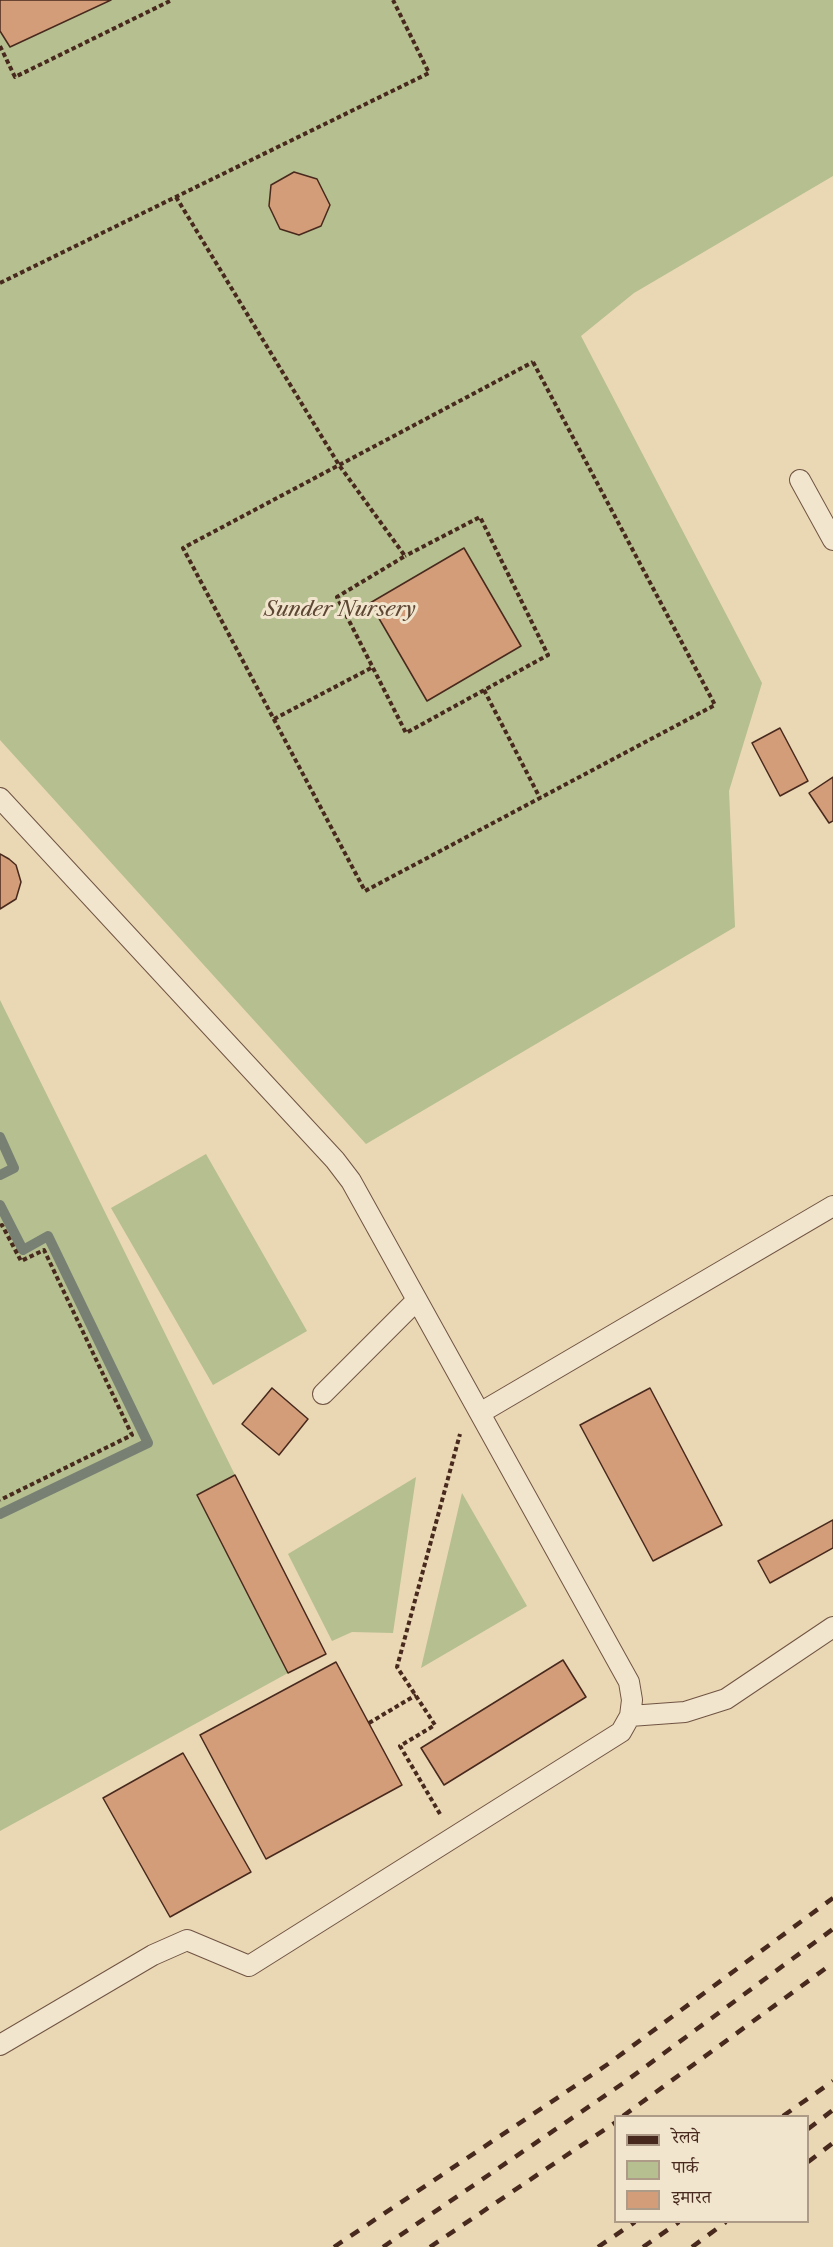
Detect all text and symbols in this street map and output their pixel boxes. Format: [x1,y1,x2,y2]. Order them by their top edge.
park label: Sunder Nursery [264,597,416,623]
legend [614,2115,809,2223]
text: रेलवे [672,2126,700,2148]
text: पार्क [672,2156,699,2178]
text: इमारत [672,2186,711,2208]

